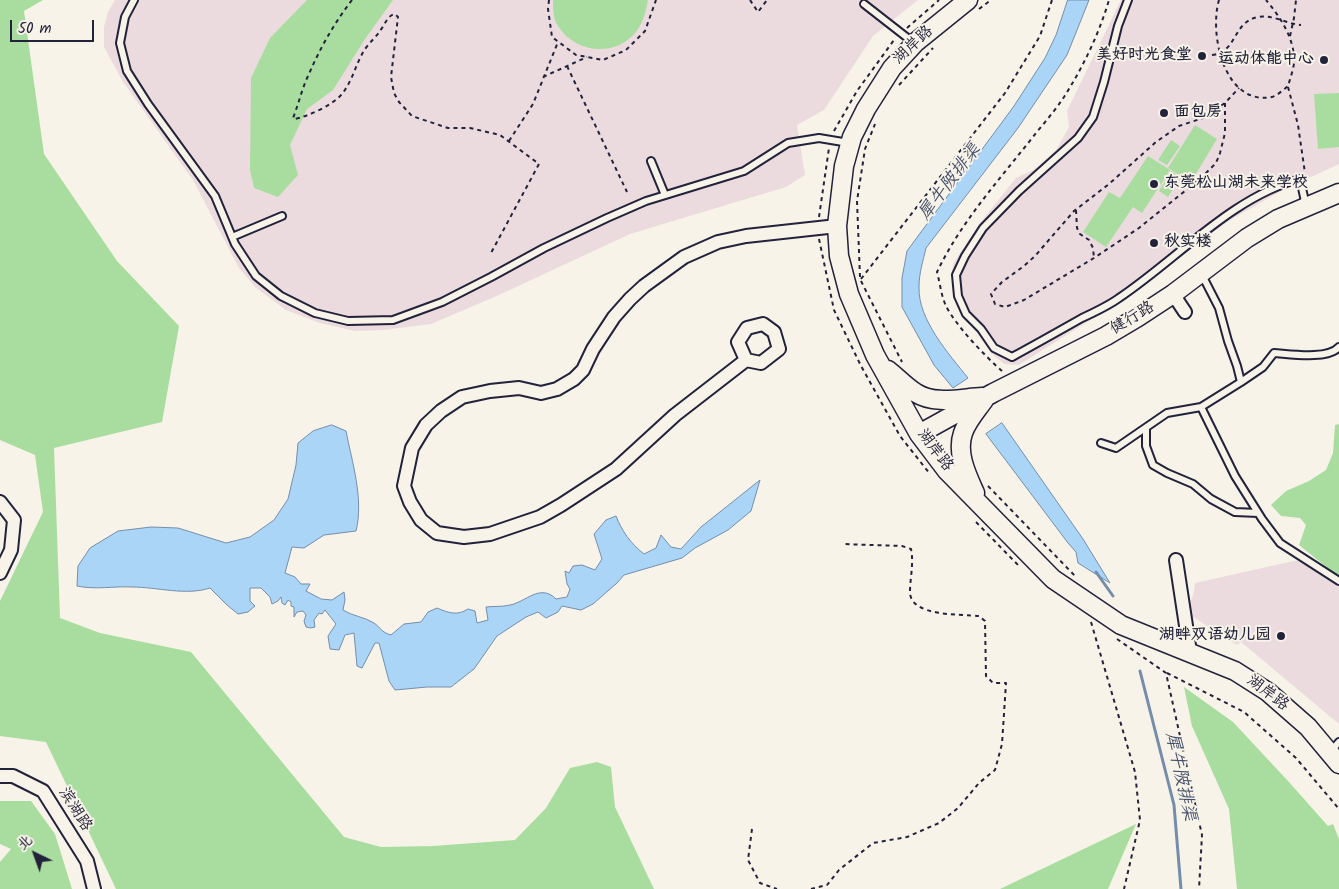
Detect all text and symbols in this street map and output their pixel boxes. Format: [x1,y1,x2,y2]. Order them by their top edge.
scale bar [12,10,96,42]
text: 50 m [18,17,52,41]
street label: 湖岸路 [890,23,938,69]
place label: 美好时光食堂 [1096,46,1192,66]
marker: 美好时光食堂 [1196,50,1208,62]
place label: 运动体能中心 [1218,50,1314,70]
marker: 运动体能中心 [1318,54,1330,66]
place label: 面包房 [1174,103,1222,123]
marker: 面包房 [1158,107,1170,119]
water label: 犀牛陂排渠 [915,141,987,225]
place label: 东莞松山湖未来学校 [1164,174,1308,194]
marker: 东莞松山湖未来学校 [1148,178,1160,190]
place label: 秋实楼 [1164,233,1212,253]
marker: 秋实楼 [1148,237,1160,249]
street label: 健行路 [1107,298,1159,340]
street label: 湖岸路 [912,426,956,476]
place label: 湖畔双语幼儿园 [1159,626,1271,646]
marker: 湖畔双语幼儿园 [1275,630,1287,642]
street label: 湖岸路 [1242,672,1292,716]
water label: 犀牛陂排渠 [1159,731,1199,823]
street label: 滨湖路 [53,785,95,835]
north arrow [10,829,60,879]
text: 北 [12,830,38,856]

